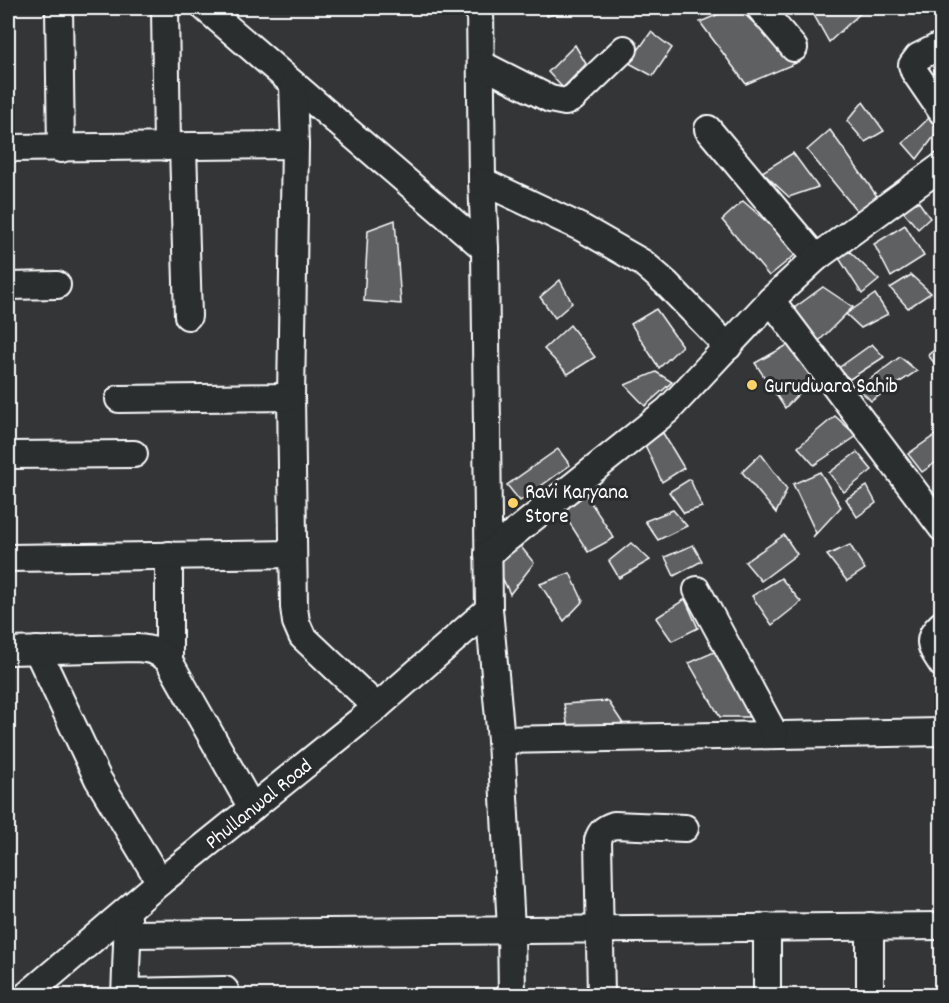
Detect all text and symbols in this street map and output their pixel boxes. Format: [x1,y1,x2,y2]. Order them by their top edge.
place label: Gurudwara Sahib [764,373,898,403]
marker: Gurudwara Sahib [745,378,759,392]
place label: Ravi Karyana Store [525,479,629,533]
marker: Ravi Karyana Store [506,496,520,510]
street label: Phullanwal Road [200,753,320,858]

